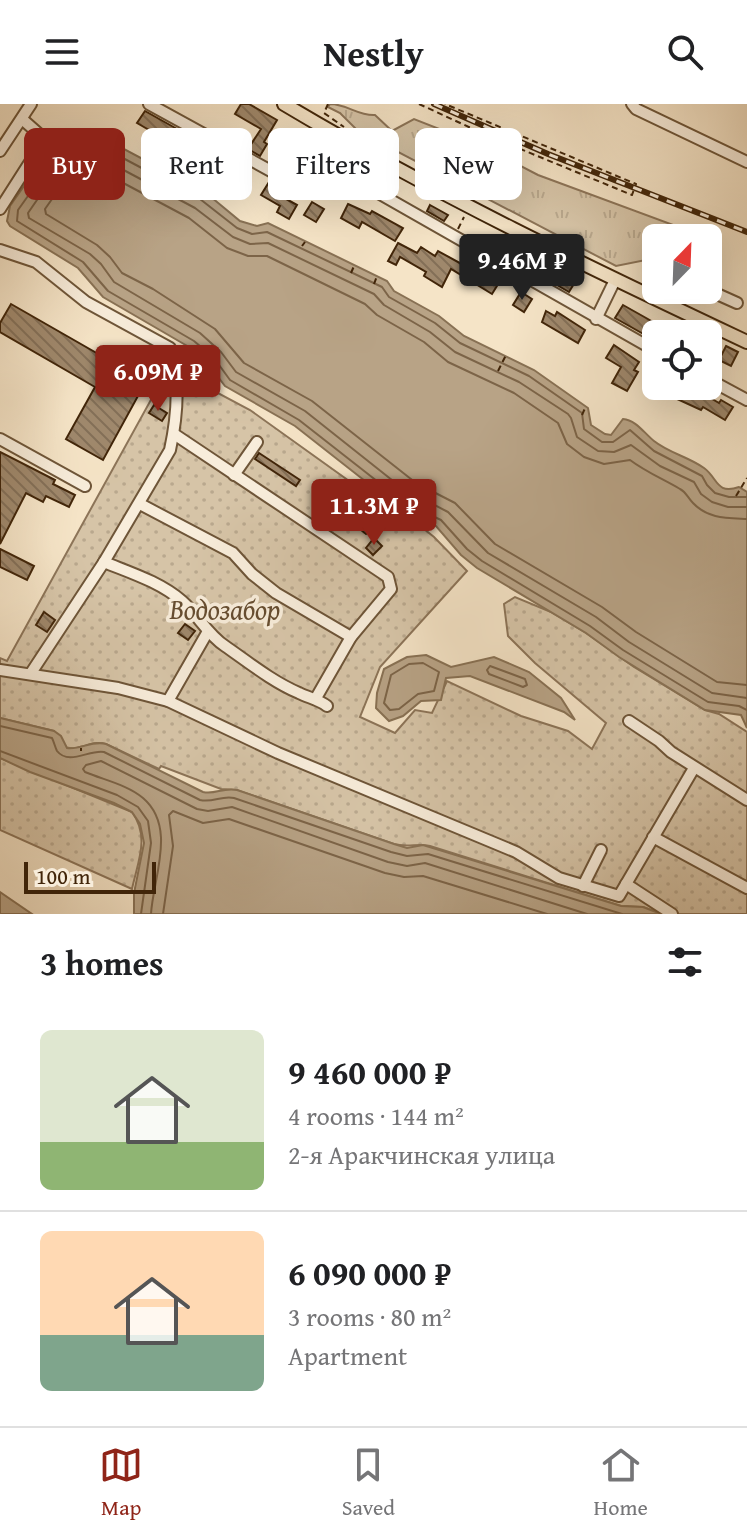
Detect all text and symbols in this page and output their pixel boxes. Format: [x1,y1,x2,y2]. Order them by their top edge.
text: Nestly [323,26,424,79]
icon: menu [40,30,84,74]
icon: search [663,30,707,74]
chip: Buy [24,128,125,200]
chip: Rent [141,128,252,200]
chip: Filters [268,128,399,200]
chip: New [415,128,522,200]
north arrow [642,224,722,304]
map controls [642,224,722,400]
pin: 9.46M ₽ [448,234,596,302]
text: 9.46M ₽ [477,240,567,279]
button: locate [642,320,722,400]
pin: 6.09M ₽ [84,345,232,413]
text: 6.09M ₽ [113,351,203,390]
pin: 11.3M ₽ [300,479,448,547]
text: 11.3M ₽ [329,485,419,524]
park label: Водозабор [168,588,281,629]
scale bar [24,858,156,894]
text: 100 m [36,860,91,892]
text: 3 homes [40,938,164,987]
icon: filters [663,940,707,984]
text: 9 460 000 ₽ [288,1047,451,1096]
icon: home [104,1062,200,1158]
text: 4 rooms · 144 m² [288,1096,464,1135]
text: 2-я Аракчинская улица [288,1135,555,1174]
text: 6 090 000 ₽ [288,1248,451,1297]
icon: home [104,1263,200,1359]
text: 3 rooms · 80 m² [288,1297,451,1336]
text: Apartment [288,1336,407,1375]
tab: Map [99,1443,143,1523]
tab: Saved [342,1443,395,1523]
tab: Home [594,1443,648,1523]

